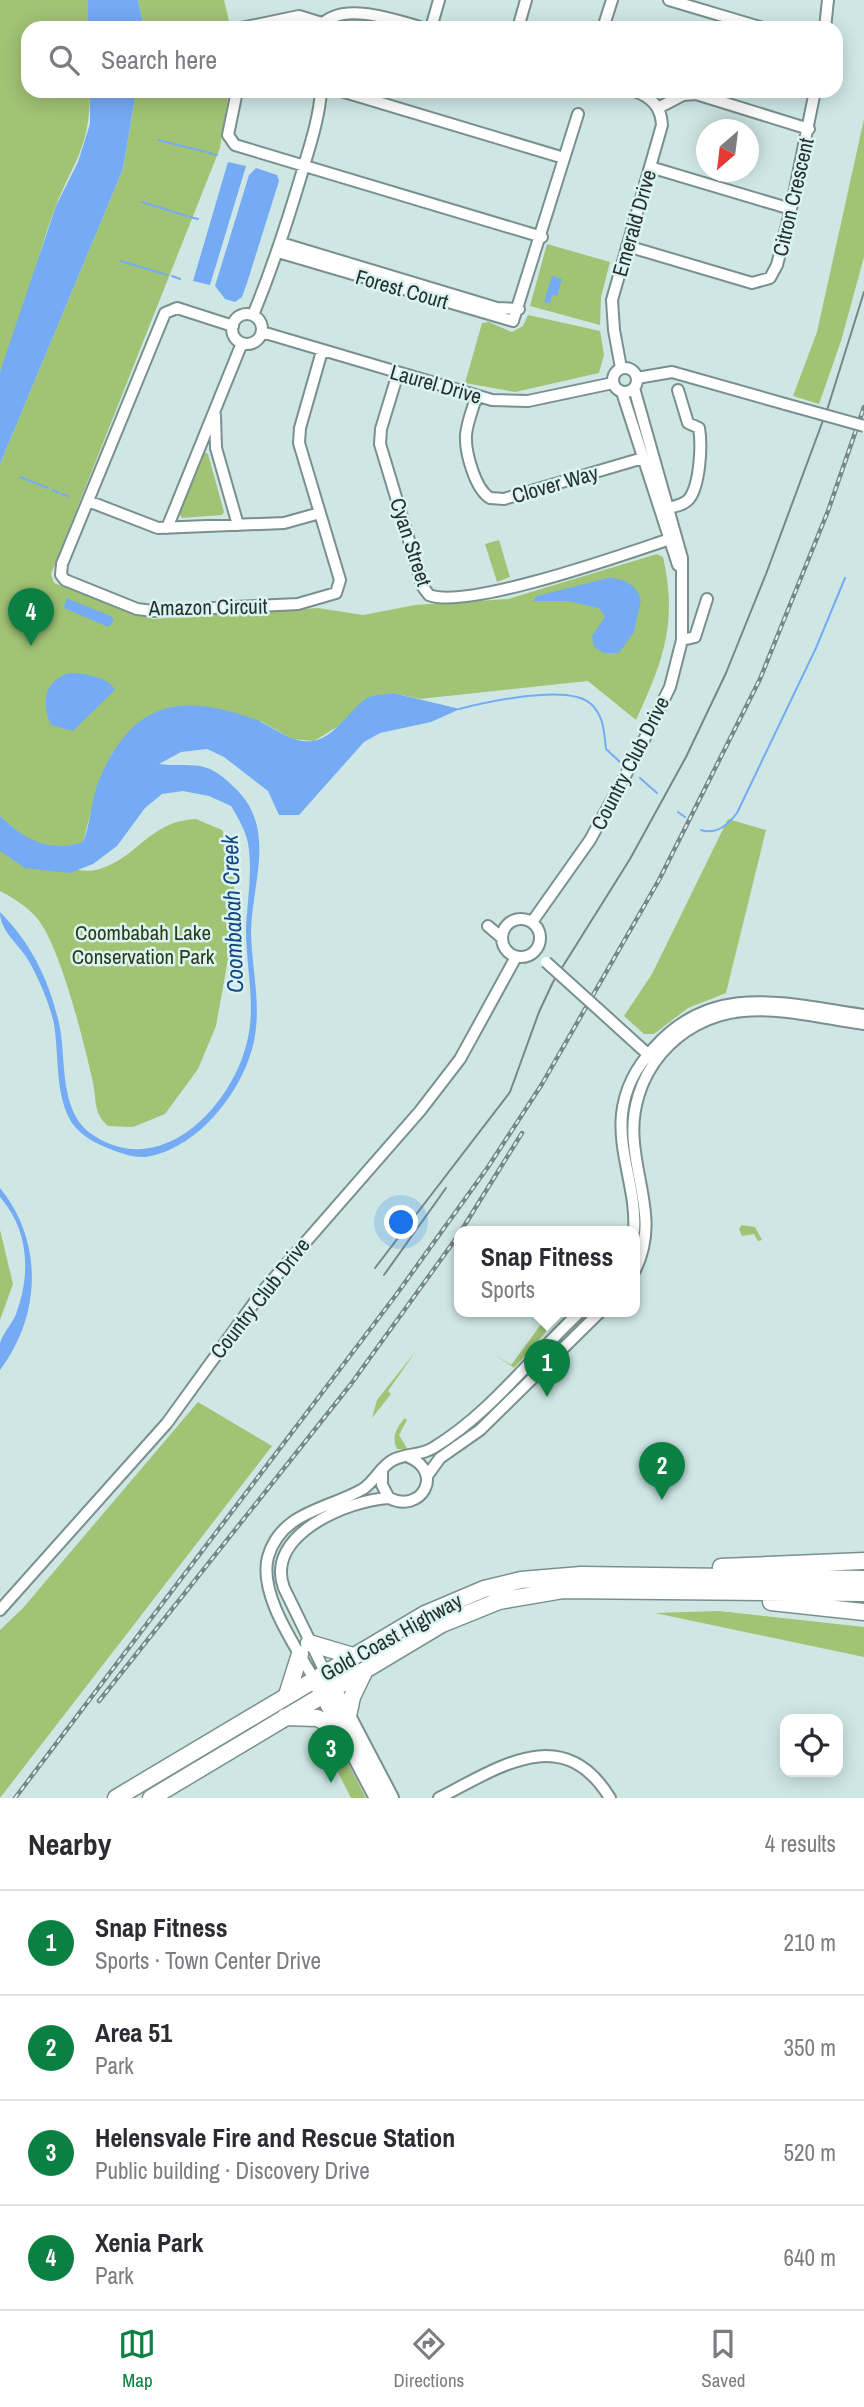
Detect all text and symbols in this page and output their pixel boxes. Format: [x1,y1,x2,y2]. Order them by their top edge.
search box [21,21,843,98]
icon: search [45,41,83,79]
text: Search here [101,42,217,77]
north arrow [696,119,759,182]
street label: Citron Crescent [765,135,821,259]
street label: Emerald Drive [605,166,663,280]
street label: Forest Court [352,262,452,316]
street label: Laurel Drive [387,357,485,411]
street label: Clover Way [509,458,602,510]
street label: Cyan Street [383,494,439,590]
pin: 4 [8,588,54,646]
street label: Amazon Circuit [147,591,268,623]
street label: Country Club Drive [584,691,676,835]
water label: Coombabah Creek [214,833,250,994]
park label: Coombabah Lake Conservation Park [72,918,215,971]
your location [384,1205,418,1239]
popup [454,1226,640,1317]
street label: Country Club Drive [204,1231,316,1365]
text: Snap Fitness [481,1239,613,1274]
text: Sports [481,1274,535,1305]
pin: 1 [524,1339,570,1397]
pin: 2 [639,1442,685,1500]
street label: Gold Coast Highway [315,1586,467,1688]
map controls [780,1714,843,1777]
button: locate [780,1714,843,1777]
pin: 3 [308,1725,354,1783]
text: Nearby [28,1824,111,1864]
text: 4 results [765,1828,836,1859]
text: Snap Fitness [95,1910,228,1945]
text: 1 [46,1927,56,1958]
text: 210 m [784,1927,836,1958]
text: Sports · Town Center Drive [95,1945,321,1976]
text: Area 51 [95,2015,172,2050]
text: 2 [46,2032,56,2063]
text: 350 m [784,2032,836,2063]
text: Park [95,2050,134,2081]
text: Helensvale Fire and Rescue Station [95,2120,455,2155]
text: 3 [46,2137,56,2168]
text: 520 m [784,2137,836,2168]
text: Public building · Discovery Drive [95,2155,370,2186]
text: Xenia Park [95,2225,203,2260]
text: 4 [46,2242,56,2273]
text: 640 m [784,2242,836,2273]
text: Park [95,2260,134,2291]
tab: Map [118,2325,156,2393]
tab: Directions [393,2325,464,2393]
tab: Saved [701,2325,746,2393]

